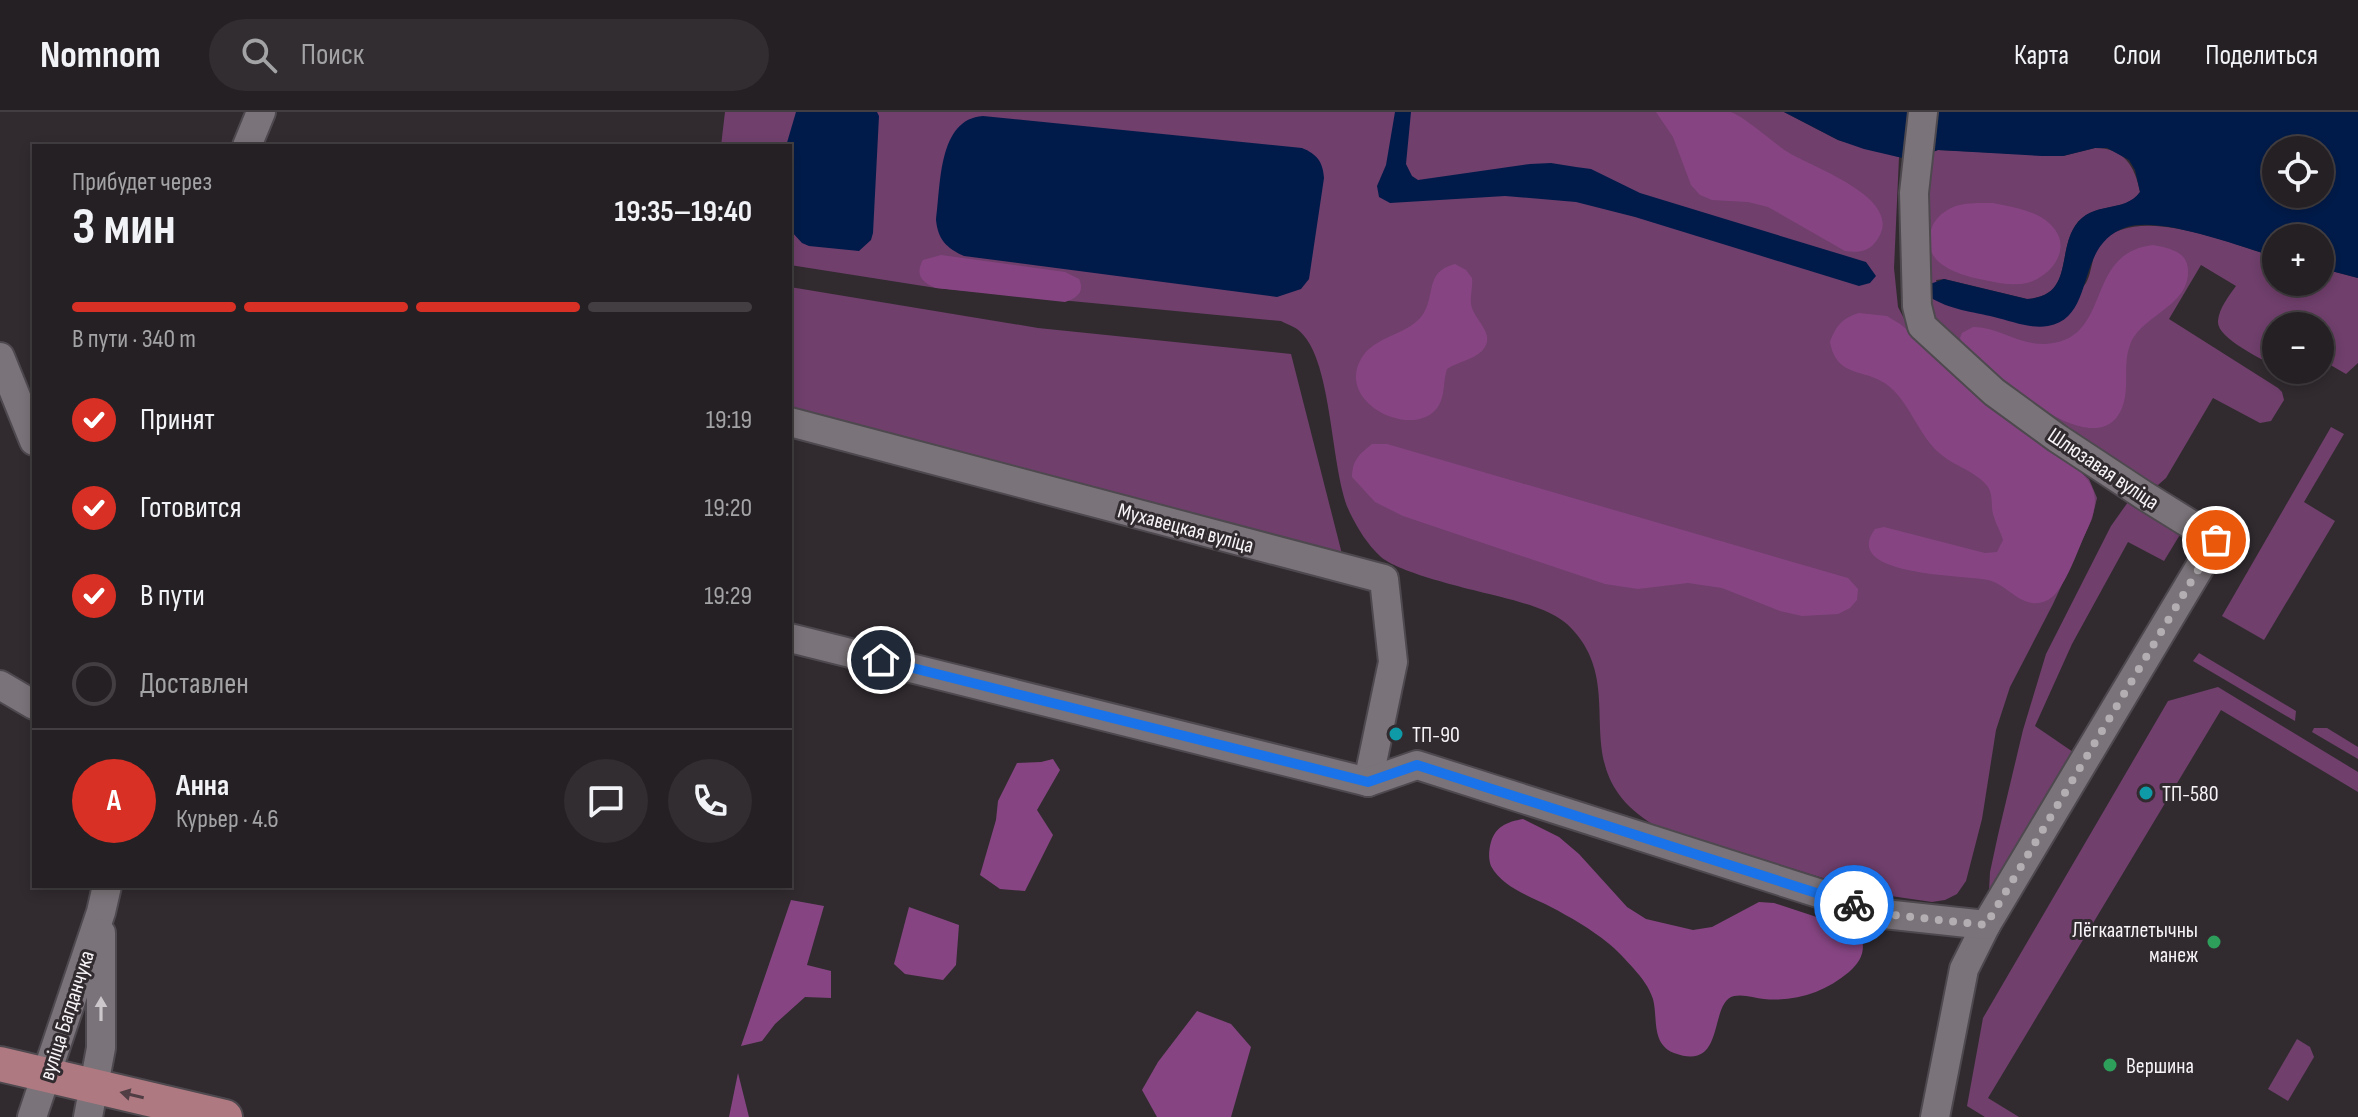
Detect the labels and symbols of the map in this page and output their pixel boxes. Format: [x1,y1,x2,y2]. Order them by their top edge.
street label: Шлюзавая вуліца [2042,422,2164,516]
street label: Мухавецкая вуліца [1115,497,1257,560]
pin [2182,506,2250,574]
pin [847,626,915,694]
place label: ТП-90 [1412,722,1460,749]
marker: ТП-90 [1387,725,1405,743]
place label: ТП-580 [2162,781,2218,808]
marker: ТП-580 [2137,784,2155,802]
courier [1814,865,1894,945]
place label: Лёгкаатлетычны манеж [2072,917,2198,969]
marker: Лёгкаатлетычны манеж [2205,933,2223,951]
street label: вуліца Багданчука [34,947,101,1084]
one-way arrow [95,996,107,1021]
place label: Вершина [2126,1053,2194,1080]
marker: Вершина [2101,1056,2119,1074]
one-way arrow [120,1088,145,1101]

